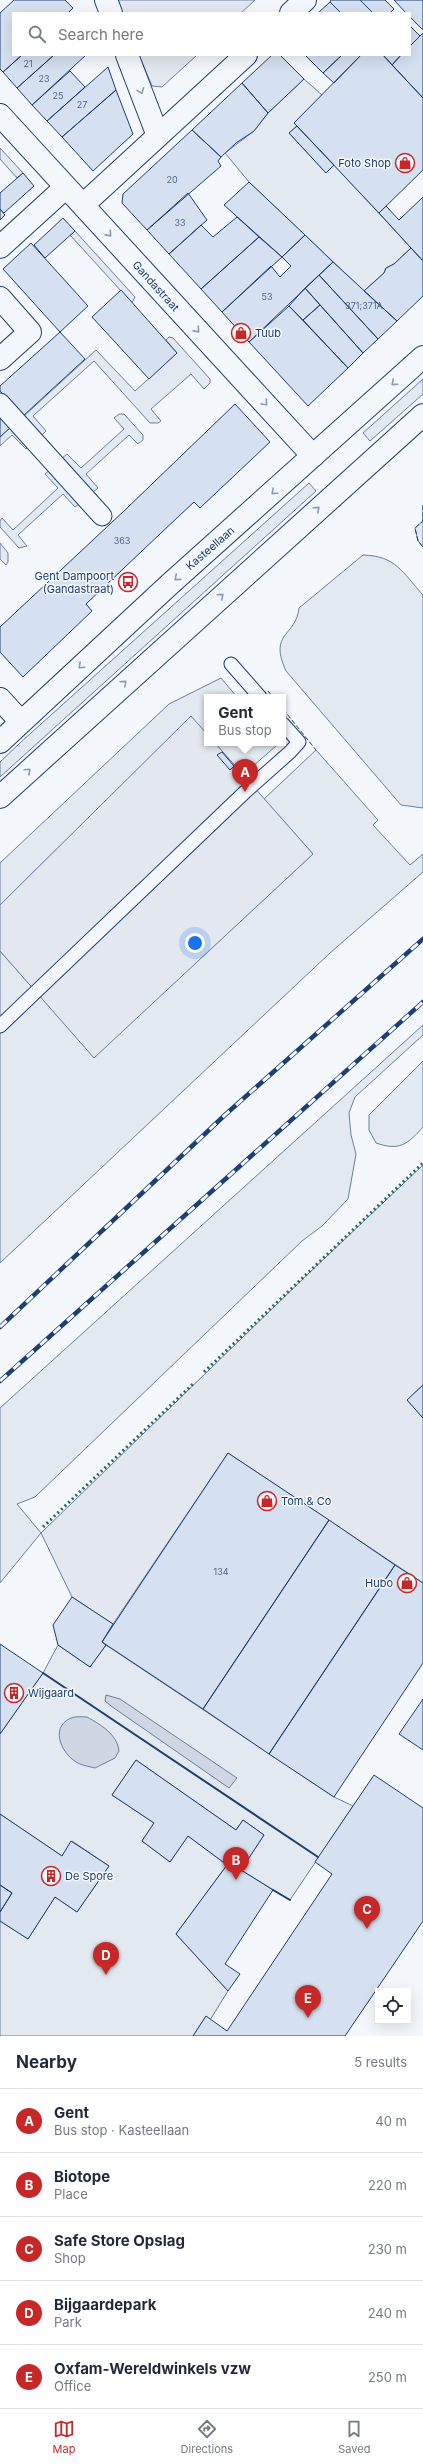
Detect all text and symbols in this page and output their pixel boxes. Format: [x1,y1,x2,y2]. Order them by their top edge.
search box [12,12,411,56]
icon: search [26,23,48,45]
text: Search here [58,25,144,44]
house number: 21 [23,58,33,69]
house number: 23 [38,73,50,84]
one-way arrow [137,88,145,95]
house number: 25 [53,90,63,101]
house number: 27 [77,99,87,110]
shop icon: Foto Shop [394,152,416,174]
place label: Foto Shop [338,156,391,170]
house number: 20 [166,174,178,185]
house number: 33 [174,217,186,228]
one-way arrow [105,229,112,237]
street label: Gandastraat [130,258,183,314]
house number: 53 [261,291,273,302]
house number: 371;371A [345,300,383,311]
shop icon: Tuub [230,322,252,344]
one-way arrow [192,325,200,333]
place label: Tuub [255,326,281,340]
one-way arrow [392,379,399,386]
one-way arrow [260,399,267,406]
one-way arrow [271,487,279,494]
one-way arrow [313,507,320,514]
street label: Kasteellaan [183,523,237,573]
house number: 363 [114,535,131,546]
place label: Gent Dampoort (Gandastraat) [35,569,114,596]
bus stop icon: Gent Dampoort (Gandastraat) [117,571,139,593]
one-way arrow [174,573,182,580]
one-way arrow [216,593,224,601]
one-way arrow [79,661,86,668]
one-way arrow [120,681,127,688]
popup [204,694,286,746]
text: Gent [218,703,253,722]
text: Bus stop [218,722,272,738]
pin: A [232,759,258,792]
one-way arrow [23,768,31,775]
your location [185,933,205,953]
shop icon: Tom & Co [256,1490,278,1512]
place label: Tom & Co [281,1494,332,1508]
house number: 134 [213,1566,229,1577]
shop icon: Hubo [396,1572,418,1594]
place label: Hubo [365,1576,393,1590]
building icon: Wijgaard [3,1682,25,1704]
place label: Wijgaard [28,1686,74,1700]
pin: B [223,1847,249,1880]
building icon: De Spore [40,1865,62,1887]
place label: De Spore [65,1869,113,1883]
pin: C [354,1896,380,1929]
pin: D [93,1942,119,1975]
pin: E [295,1985,321,2018]
map controls [375,1988,411,2024]
button: locate [375,1988,411,2024]
text: Nearby [16,2052,77,2072]
text: 5 results [354,2054,407,2070]
text: Gent [54,2103,89,2122]
text: A [24,2113,34,2129]
text: 40 m [375,2113,407,2129]
text: Bus stop · Kasteellaan [54,2122,189,2138]
text: Biotope [54,2167,110,2186]
text: B [25,2177,33,2193]
text: 220 m [368,2177,407,2193]
text: Place [54,2186,88,2202]
text: Safe Store Opslag [54,2231,185,2250]
text: C [24,2241,34,2257]
text: 230 m [368,2241,407,2257]
text: Shop [54,2250,86,2266]
text: Bijgaardepark [54,2295,156,2314]
text: D [24,2305,34,2321]
text: 240 m [368,2305,407,2321]
text: Park [54,2314,82,2330]
text: Oxfam-Wereldwinkels vzw [54,2359,251,2378]
text: E [25,2369,33,2385]
text: 250 m [368,2369,407,2385]
text: Office [54,2378,91,2394]
tab: Map [53,2418,75,2456]
tab: Directions [181,2418,233,2456]
tab: Saved [338,2418,370,2456]

